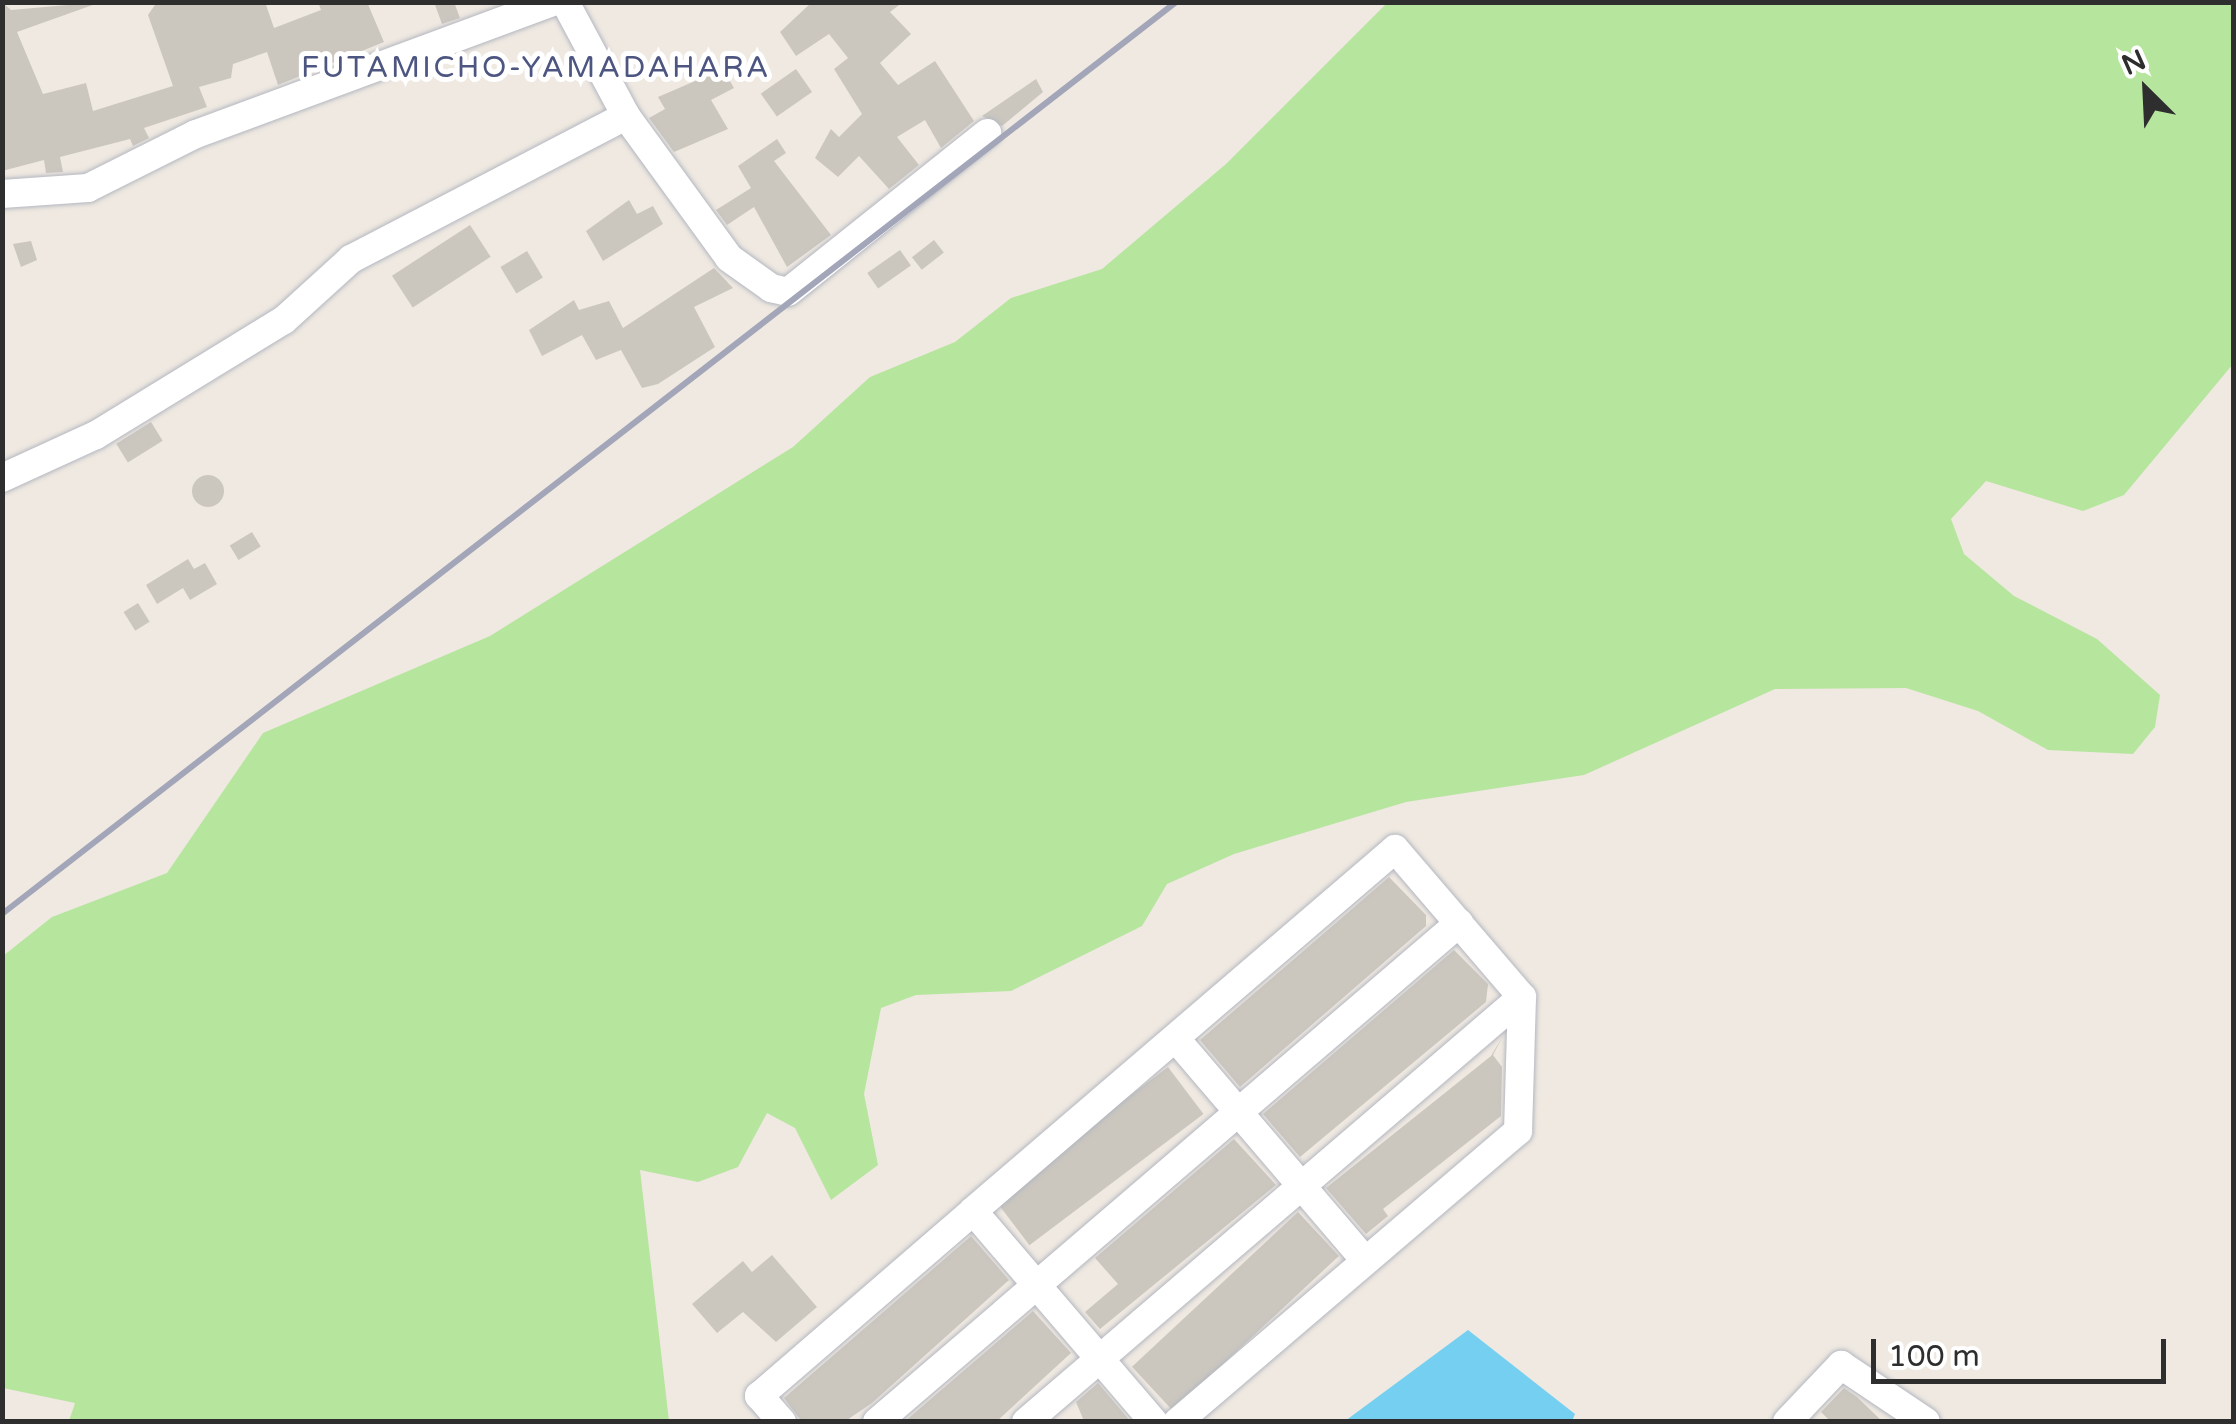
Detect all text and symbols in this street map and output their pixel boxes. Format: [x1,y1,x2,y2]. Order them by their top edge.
north arrow [2096,40,2196,140]
text: N [2117,42,2151,83]
district label: FUTAMICHO-YAMADAHARA [301,50,771,86]
scale bar [1876,1319,2171,1381]
text: 100 m [1888,1338,1980,1375]

